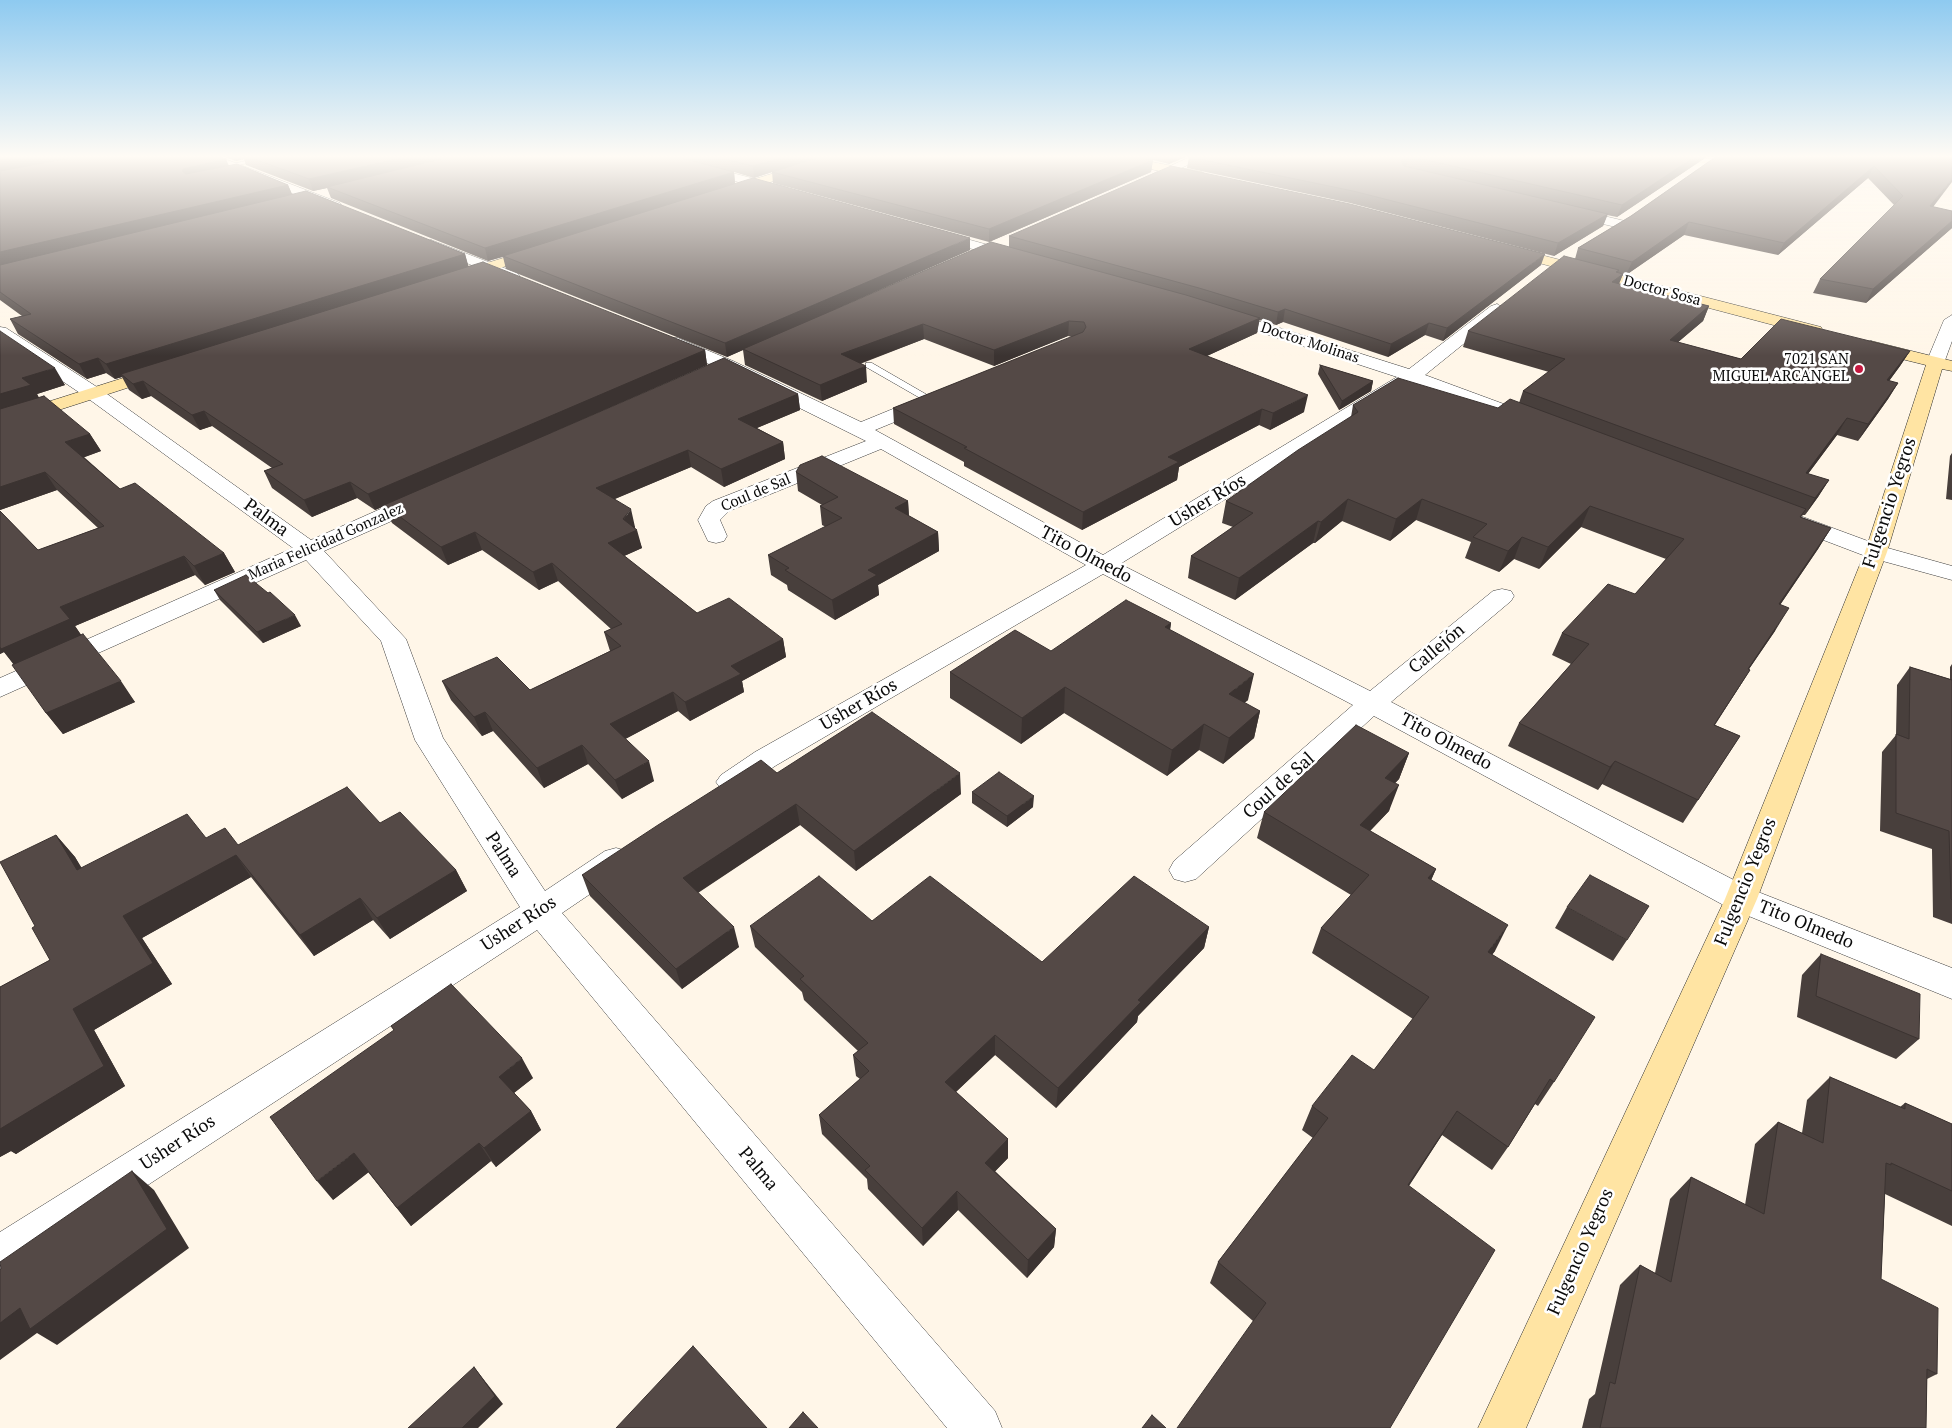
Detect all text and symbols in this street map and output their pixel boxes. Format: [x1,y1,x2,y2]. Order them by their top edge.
street label: Doctor Sosa [1621,272,1703,310]
street label: Doctor Molinas [1258,319,1362,367]
place label: 7021 SAN MIGUEL ARCANGEL [1713,351,1849,386]
marker: 7021 SAN MIGUEL ARCANGEL [1853,363,1865,375]
street label: Fulgencio Yegros [1859,435,1921,571]
street label: Coul de Sal [718,470,794,516]
street label: Usher Ríos [1166,470,1250,532]
street label: Palma [239,495,293,541]
street label: Maria Felicidad Gonzalez [246,500,406,584]
street label: Tito Olmedo [1036,522,1136,588]
street label: Callejón [1405,619,1469,679]
street label: Usher Ríos [817,674,901,736]
street label: Tito Olmedo [1396,709,1496,775]
street label: Coul de Sal [1239,748,1319,824]
street label: Fulgencio Yegros [1711,815,1781,949]
street label: Palma [480,828,526,882]
street label: Usher Ríos [477,892,561,956]
street label: Tito Olmedo [1755,896,1857,954]
street label: Usher Ríos [136,1111,220,1175]
street label: Palma [734,1143,782,1195]
street label: Fulgencio Yegros [1543,1185,1619,1319]

